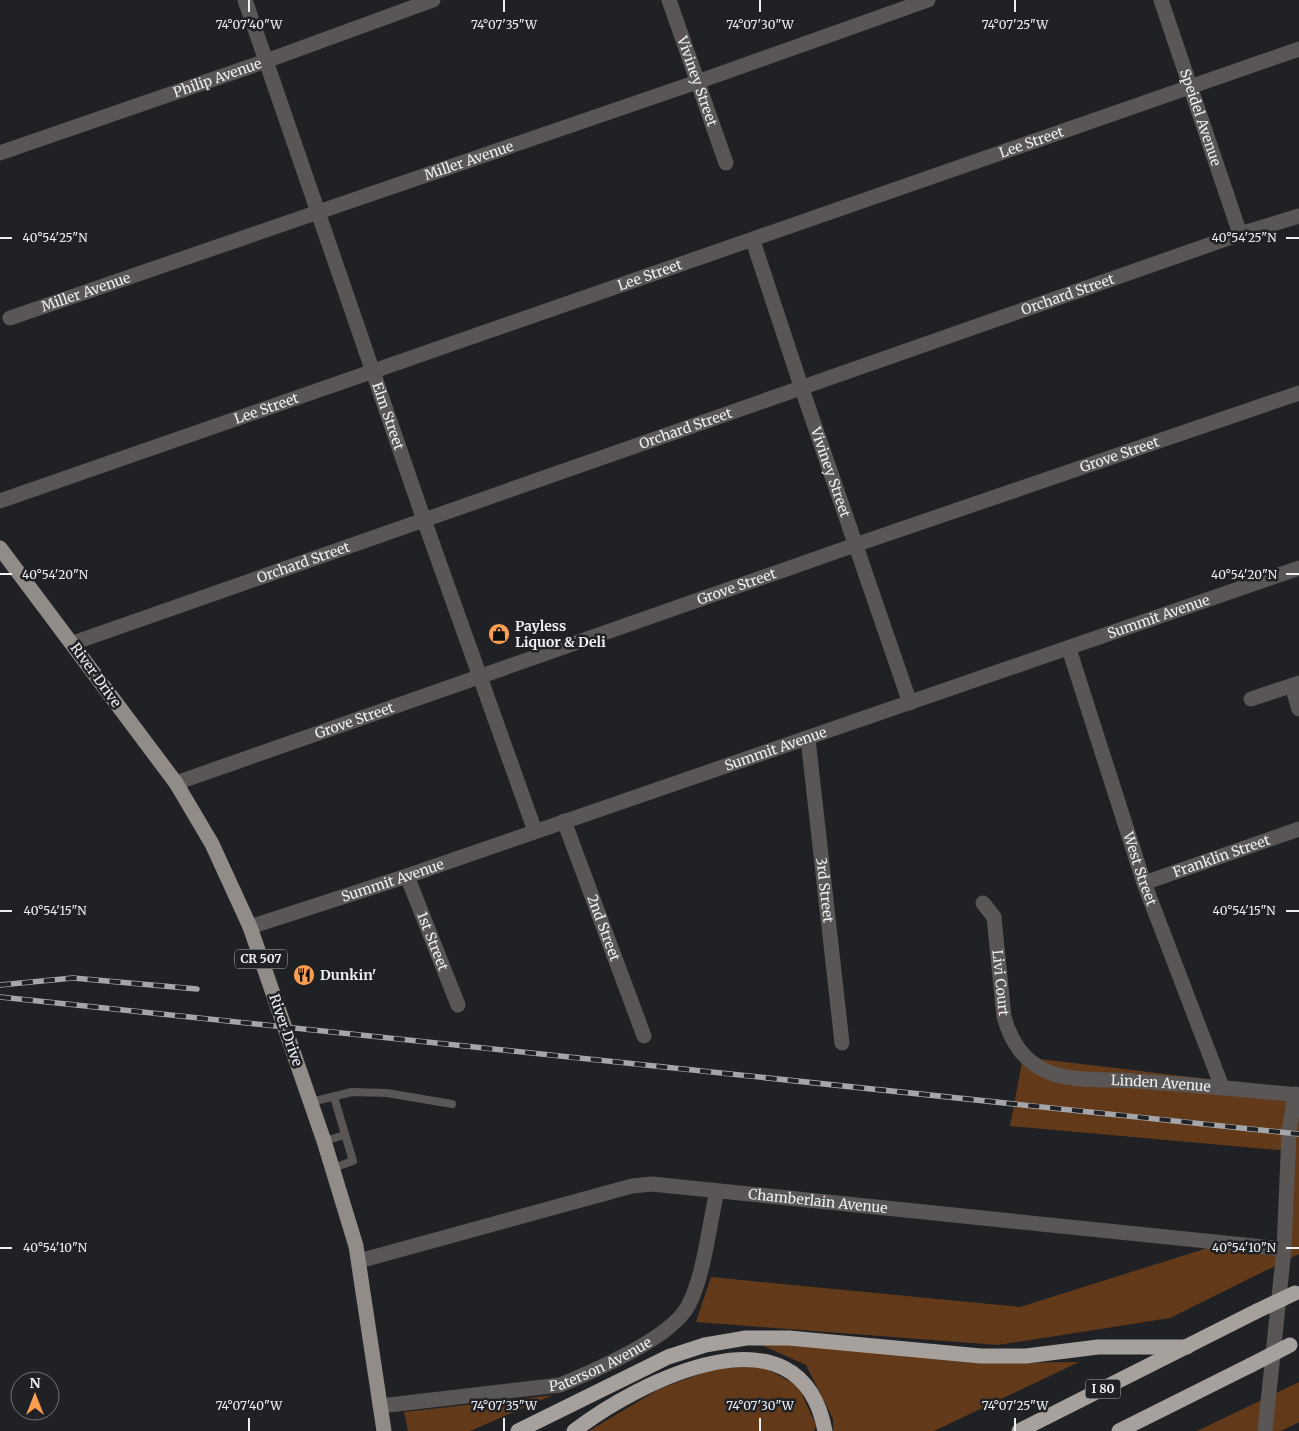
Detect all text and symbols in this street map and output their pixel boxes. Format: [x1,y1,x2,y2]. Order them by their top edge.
text: 74°07'40"W [216,17,283,32]
text: 74°07'35"W [471,17,538,32]
text: 74°07'30"W [726,17,795,32]
text: 74°07'25"W [982,17,1049,32]
street label: Viviney Street [673,33,722,129]
street label: Philip Avenue [171,54,264,101]
street label: Speidel Avenue [1176,66,1225,169]
street label: Lee Street [997,122,1067,162]
street label: Miller Avenue [422,137,516,184]
text: 40°54'25"N [23,230,88,245]
text: 40°54'25"N [1212,230,1277,245]
street label: Lee Street [615,255,685,294]
street label: Miller Avenue [39,268,133,316]
street label: Orchard Street [1019,270,1117,319]
street label: Elm Street [368,380,408,453]
street label: Lee Street [232,389,302,428]
street label: Orchard Street [637,404,735,453]
street label: Viviney Street [806,424,855,520]
street label: Grove Street [1077,432,1162,476]
street label: Orchard Street [254,538,353,587]
street label: Grove Street [695,564,779,609]
text: 40°54'20"N [22,567,89,582]
text: 40°54'20"N [1211,567,1278,582]
street label: Summit Avenue [1105,591,1212,643]
place label: Payless Liquor & Deli [515,617,606,651]
shop icon: Payless Liquor & Deli [487,622,511,646]
street label: River Drive [67,639,125,711]
street label: Grove Street [312,698,397,743]
street label: Summit Avenue [722,723,829,775]
street label: West Street [1119,829,1161,909]
street label: Franklin Street [1170,831,1273,881]
street label: Summit Avenue [339,855,446,906]
street label: 3rd Street [812,857,838,924]
street label: 2nd Street [583,892,624,964]
text: 40°54'15"N [23,903,87,918]
text: 40°54'15"N [1212,903,1276,918]
street label: 1st Street [413,909,453,974]
street label: Livi Court [988,949,1013,1017]
road number: CR 507 [235,950,287,969]
restaurant icon: Dunkin' [292,963,316,987]
place label: Dunkin' [320,966,376,984]
street label: River Drive [265,992,307,1068]
street label: Linden Avenue [1111,1071,1212,1096]
street label: Chamberlain Avenue [747,1185,888,1217]
text: 40°54'10"N [23,1240,88,1255]
text: 40°54'10"N [1212,1240,1277,1255]
street label: Paterson Avenue [548,1333,655,1395]
north arrow [10,1371,60,1421]
text: N [29,1374,41,1392]
road number: I 80 [1086,1380,1120,1398]
text: 74°07'40"W [216,1398,283,1413]
text: 74°07'35"W [471,1398,538,1413]
text: 74°07'30"W [726,1398,795,1413]
text: 74°07'25"W [982,1398,1049,1413]

